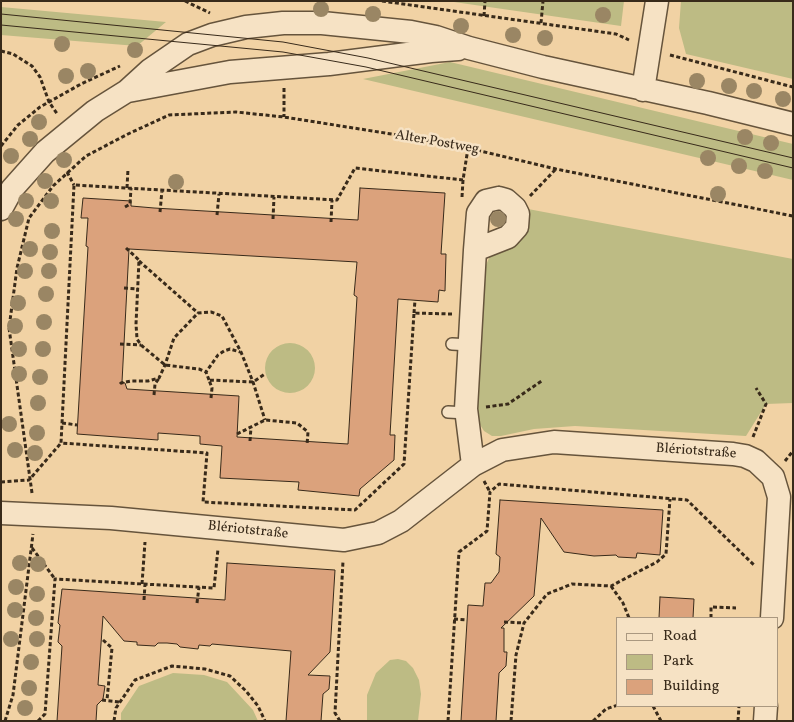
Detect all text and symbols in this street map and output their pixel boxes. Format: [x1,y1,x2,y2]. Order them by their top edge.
street label: Alter Postweg [394,127,480,159]
street label: Blériotstraße [655,441,737,463]
street label: Blériotstraße [207,518,289,544]
legend [616,617,779,707]
text: Road [663,626,697,647]
text: Park [663,651,694,672]
text: Building [663,676,719,697]

